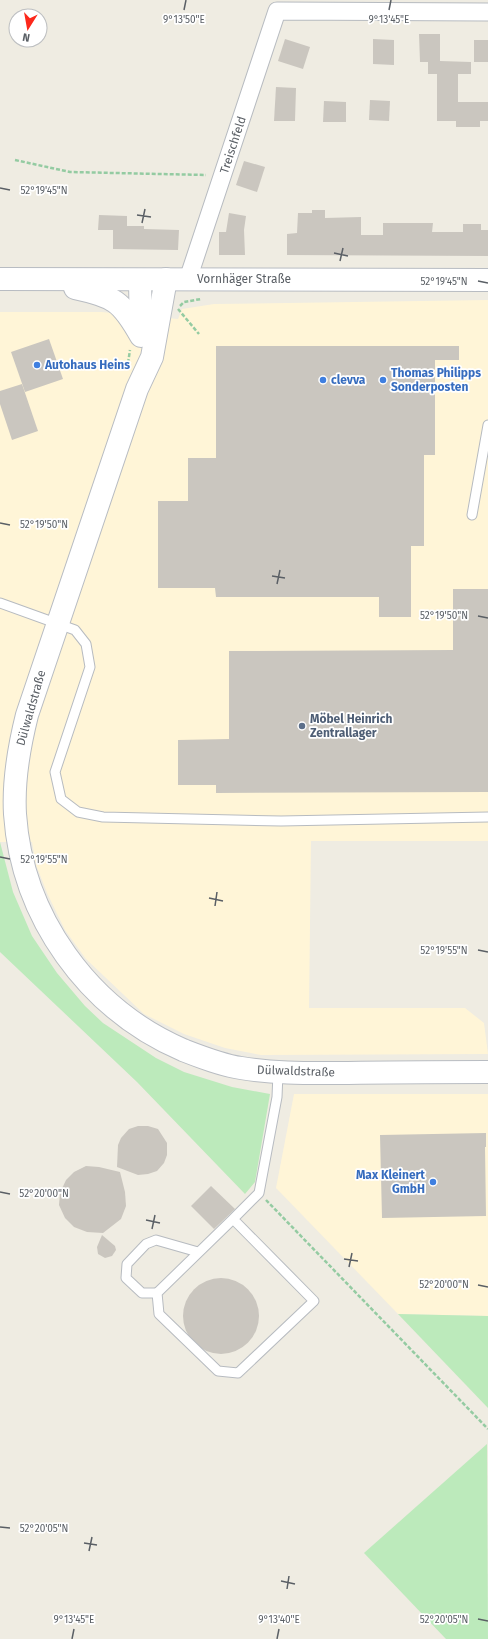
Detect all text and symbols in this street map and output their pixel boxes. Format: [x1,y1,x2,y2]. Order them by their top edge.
north arrow [8,8,48,48]
text: 9°13'50"E [163,14,205,26]
text: 9°13'45"E [369,14,409,26]
text: N [21,30,31,44]
street label: Treischfeld [217,115,249,175]
text: 52°19'45"N [20,185,68,197]
street label: Vornhäger Straße [197,272,291,286]
text: 52°19'45"N [420,276,468,288]
place label: Autohaus Heins [44,358,130,372]
marker: Autohaus Heins [32,360,42,370]
place label: Thomas Philipps Sonderposten [391,366,481,394]
place label: clevva [331,373,366,387]
marker: clevva [318,375,328,385]
marker: Thomas Philipps Sonderposten [378,375,388,385]
text: 52°19'50"N [20,519,68,531]
text: 52°19'50"N [420,610,468,622]
street label: Dülwaldstraße [14,669,48,747]
place label: Möbel Heinrich Zentrallager [310,712,393,740]
marker: Möbel Heinrich Zentrallager [297,721,307,731]
text: 52°19'55"N [20,854,68,866]
text: 52°19'55"N [420,945,468,957]
street label: Dülwaldstraße [257,1063,335,1079]
place label: Max Kleinert GmbH [356,1168,425,1196]
marker: Max Kleinert GmbH [428,1177,438,1187]
text: 52°20'00"N [19,1188,69,1200]
text: 52°20'00"N [419,1279,469,1291]
text: 52°20'05"N [20,1523,68,1535]
text: 9°13'45"E [54,1614,94,1626]
text: 9°13'40"E [258,1614,300,1626]
text: 52°20'05"N [420,1614,468,1626]

